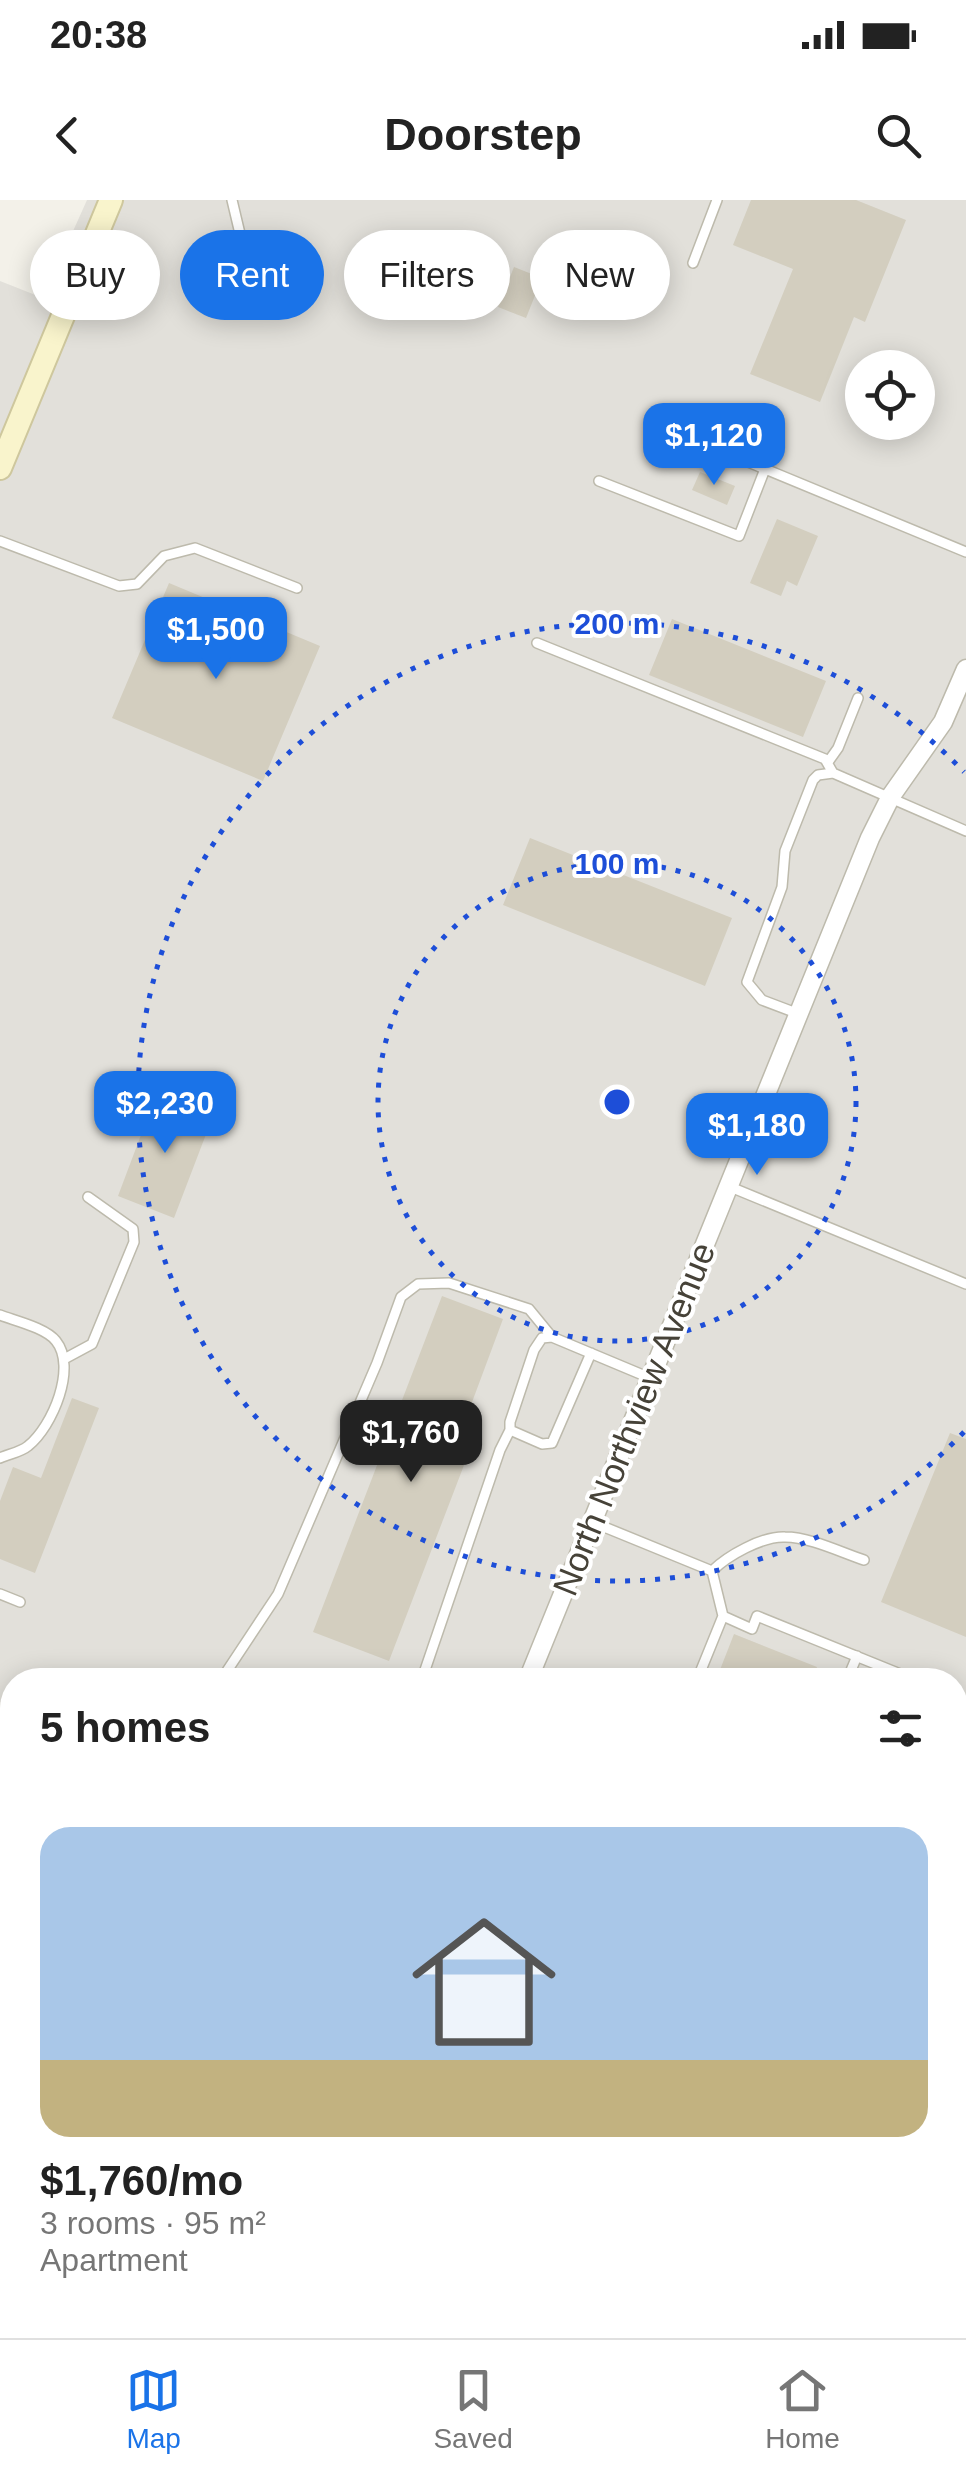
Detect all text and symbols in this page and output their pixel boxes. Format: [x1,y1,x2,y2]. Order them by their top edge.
text: 20:38 [50,14,147,56]
icon: back [40,108,95,163]
icon: search [871,108,926,163]
text: Doorstep [384,109,582,160]
chip: Buy [30,230,160,320]
chip: Rent [180,230,324,320]
chip: Filters [344,230,510,320]
chip: New [530,230,670,320]
map controls [845,350,935,440]
button: locate [845,350,935,440]
pin: $1,120 [633,403,795,488]
text: $1,120 [665,417,763,453]
pin: $1,500 [135,597,297,682]
text: 200 m [574,607,660,640]
text: $1,500 [167,611,265,647]
text: 100 m [574,847,660,880]
pin: $2,230 [84,1071,246,1156]
centre of rings [599,1084,635,1120]
text: $2,230 [116,1085,214,1121]
pin: $1,180 [676,1093,838,1178]
text: $1,180 [708,1107,806,1143]
street label: North Northview Avenue [545,1237,722,1601]
pin: $1,760 [330,1400,492,1485]
text: $1,760 [362,1414,460,1450]
icon: filters [873,1701,928,1756]
text: 5 homes [40,1704,210,1751]
icon: home [394,1892,574,2072]
text: $1,760/mo [40,2157,243,2204]
text: 3 rooms · 95 m² [40,2205,266,2241]
text: Apartment [40,2242,188,2278]
tab: Map [126,2363,181,2455]
tab: Saved [433,2363,513,2455]
tab: Home [765,2363,840,2455]

